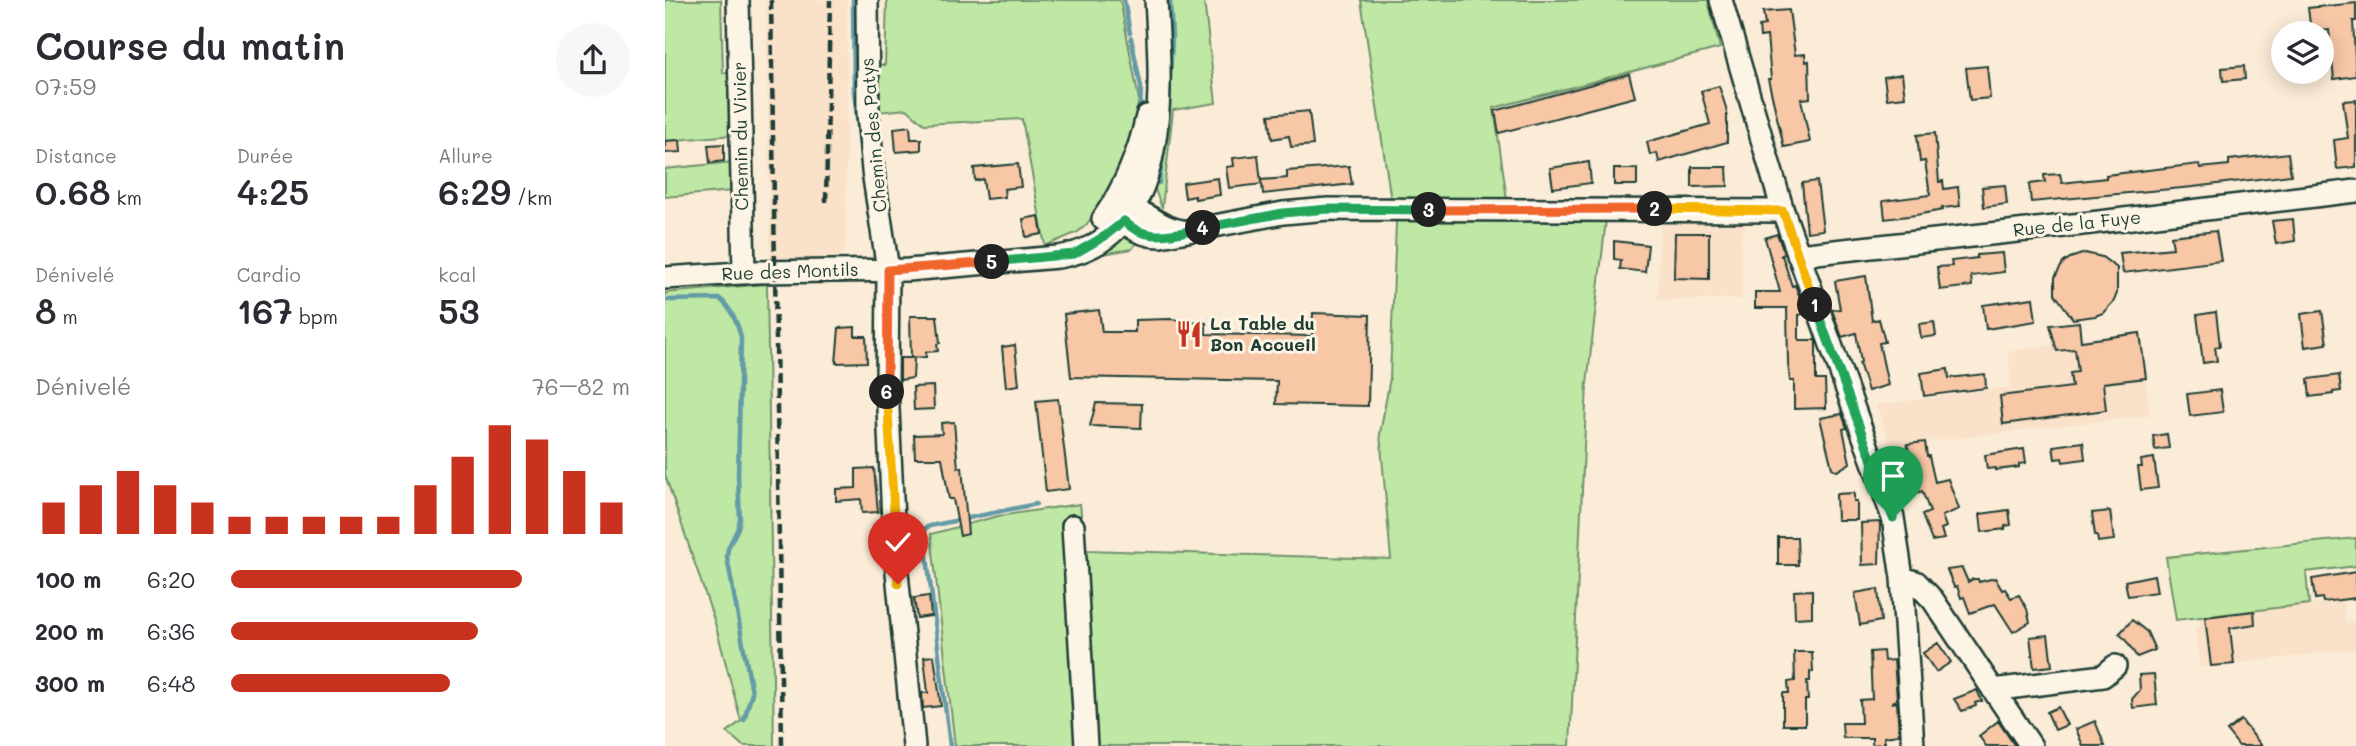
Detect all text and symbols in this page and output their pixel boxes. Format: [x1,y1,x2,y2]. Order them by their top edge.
text: Course du matin [35,20,345,70]
map controls [2271,21,2334,84]
button: layers [2271,21,2334,84]
button: share [556,23,630,97]
street label: Chemin des Patys [854,57,892,213]
street label: Chemin du Vivier [727,61,753,211]
text: 07:59 [35,71,96,101]
text: Distance [35,143,117,168]
text: Durée [237,143,293,168]
text: Allure [438,143,493,168]
text: 0.68 [35,168,111,214]
text: 4:25 [237,168,309,214]
text: 6:29 [438,168,511,214]
text: km [111,185,142,210]
text: /km [511,185,552,210]
pin: 3 [1411,192,1447,228]
pin: 2 [1637,192,1672,227]
text: 2 [1649,196,1660,221]
text: 3 [1423,197,1434,222]
street label: Rue de la Fuye [2012,204,2142,242]
pin: 4 [1185,210,1221,246]
text: 4 [1196,215,1209,240]
pin: 5 [975,244,1009,280]
text: 5 [986,249,997,274]
street label: Rue des Montils [721,257,859,285]
text: Dénivelé [35,262,115,287]
text: Cardio [237,262,301,287]
text: kcal [438,262,476,287]
text: 8 [35,287,57,333]
text: 167 [237,287,293,333]
text: 53 [438,287,480,333]
pin: 1 [1797,288,1833,322]
text: 1 [1810,292,1819,317]
text: m [57,304,78,329]
text: bpm [293,304,338,329]
place label: La Table du Bon Accueil [1210,311,1316,356]
restaurant icon: La Table du Bon Accueil [1174,319,1204,349]
text: Dénivelé [35,371,131,401]
text: 76–82 m [532,371,630,401]
pin: 6 [869,374,905,410]
text: 6 [881,379,892,404]
pin [1863,446,1923,518]
icon: arrive [1874,457,1912,495]
pin [868,512,928,584]
icon: check [879,523,917,561]
text: 100 m [35,564,101,594]
text: 6:20 [147,564,195,594]
text: 200 m [35,616,104,646]
text: 6:36 [147,616,195,646]
text: 300 m [35,668,105,698]
text: 6:48 [147,668,195,698]

